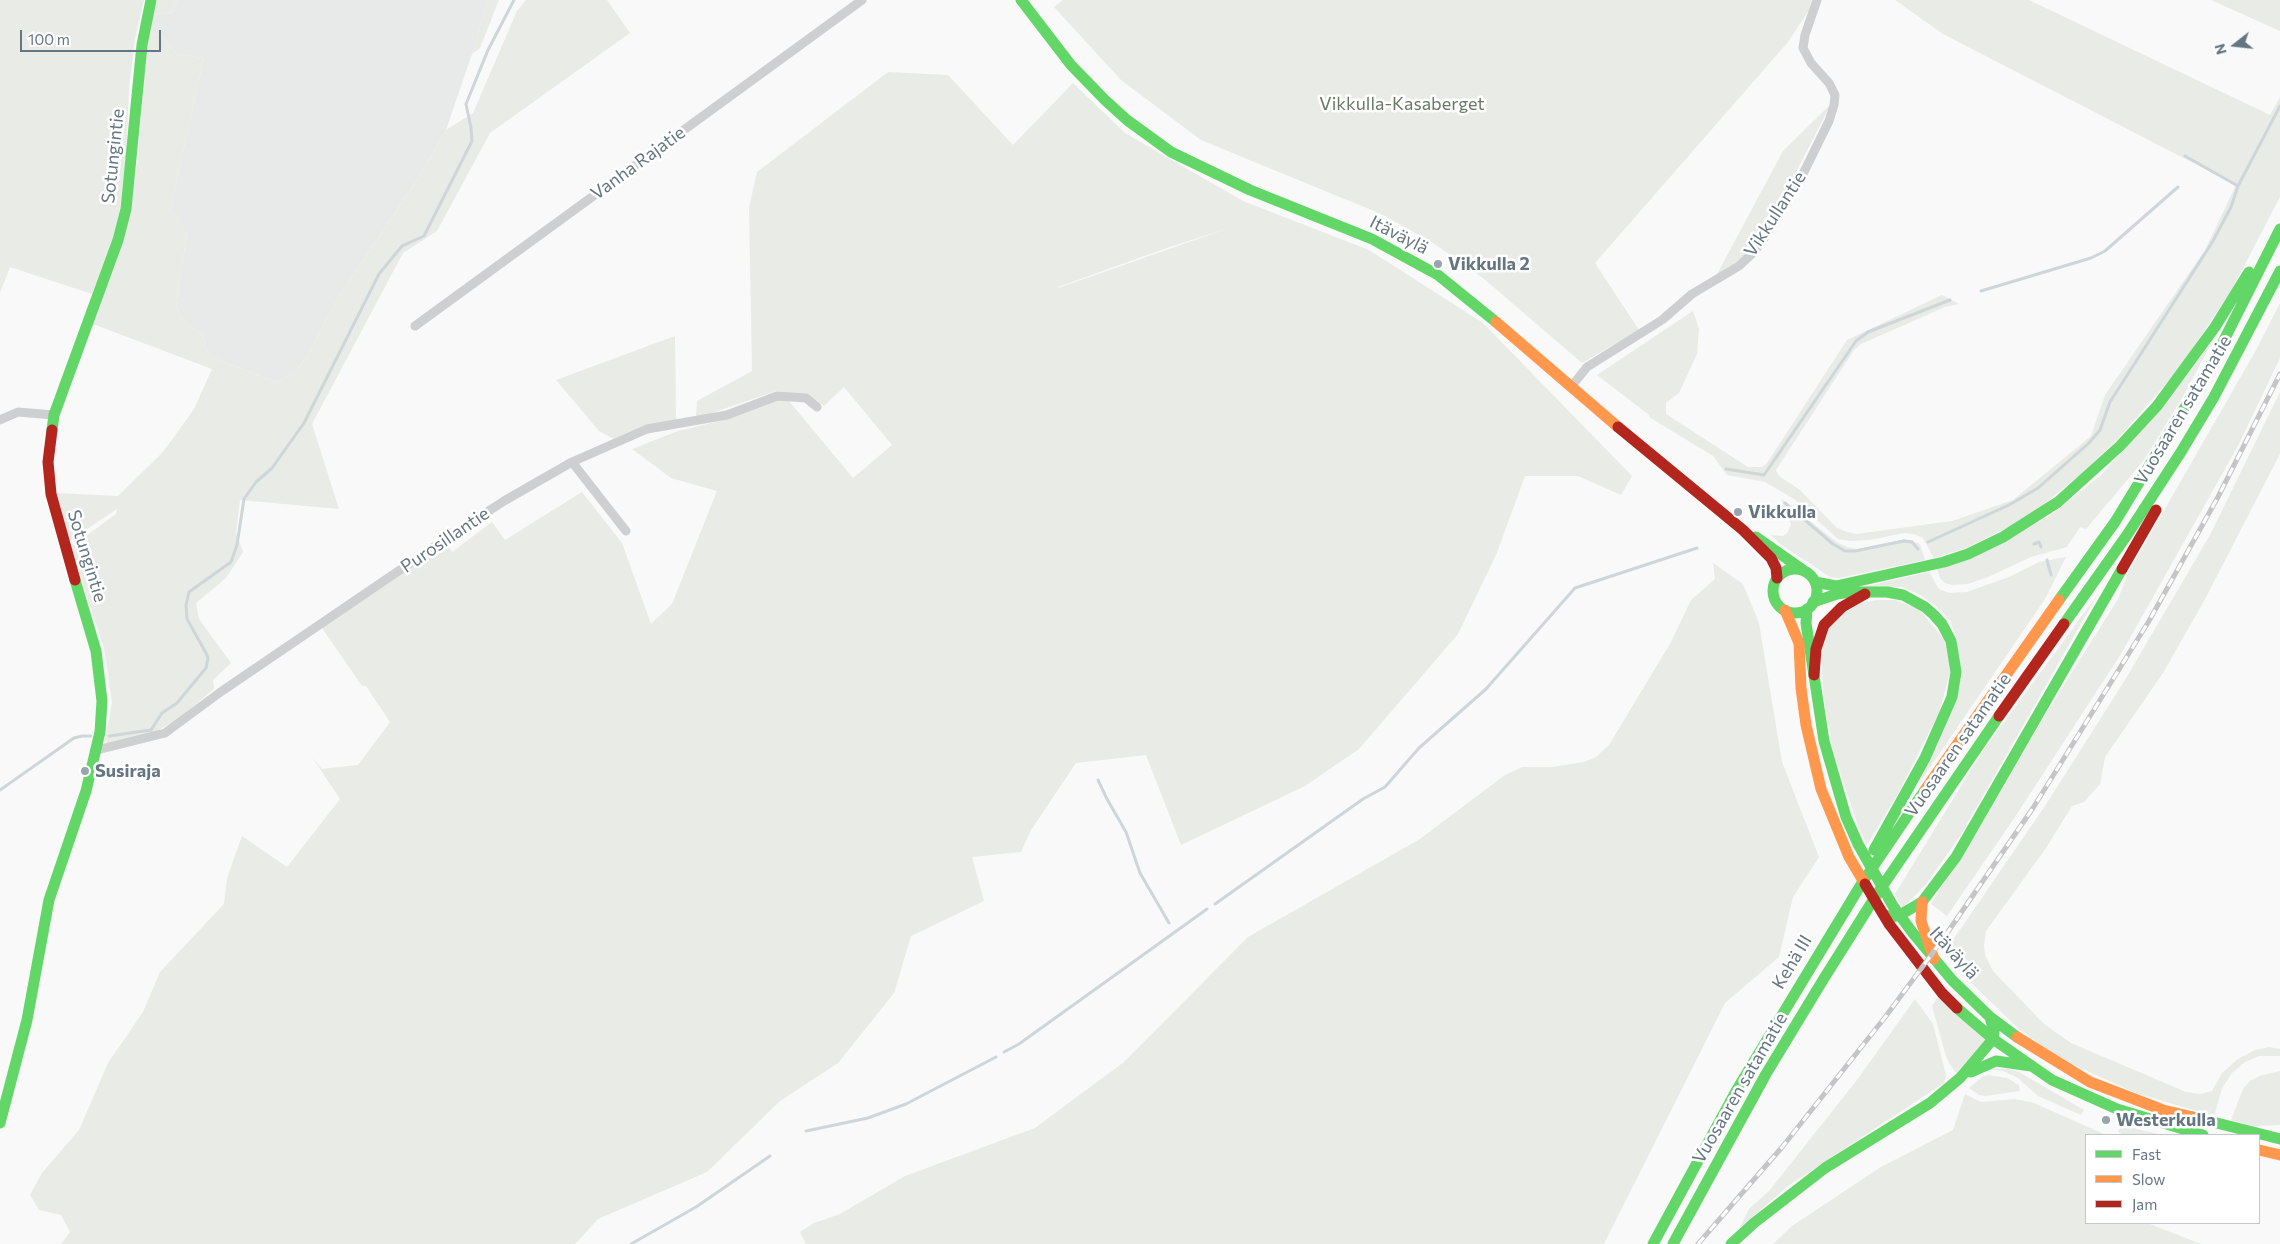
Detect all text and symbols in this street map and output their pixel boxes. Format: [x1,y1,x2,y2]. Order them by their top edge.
scale bar [22,20,164,52]
north arrow [2210,20,2260,70]
text: 100 m [28,30,70,48]
text: N [2210,42,2230,57]
park label: Vikkulla-Kasaberget [1319,93,1485,115]
street label: Sotungintie [97,108,129,204]
street label: Vanha Rajatie [587,122,689,204]
street label: Vikkullantie [1740,167,1810,261]
street label: Itäväylä [1366,211,1432,259]
place label: Vikkulla 2 [1448,253,1530,275]
marker: Vikkulla 2 [1432,258,1444,270]
street label: Vuosaaren satamatie [2130,331,2236,489]
place label: Vikkulla [1748,501,1816,523]
street label: Purosillantie [397,503,493,577]
marker: Vikkulla [1732,506,1744,518]
street label: Sotungintie [63,507,111,605]
street label: Vuosaaren satamatie [1900,669,2016,821]
place label: Susiraja [95,760,161,782]
marker: Susiraja [79,765,91,777]
street label: Itäväylä [1925,922,1983,984]
street label: Kehä III [1768,931,1816,993]
street label: Vuosaaren satamatie [1688,1009,1792,1167]
place label: Westerkulla [2116,1109,2216,1131]
marker: Westerkulla [2100,1114,2112,1126]
legend [2085,1134,2260,1224]
text: Fast [2132,1145,2161,1163]
text: Slow [2132,1170,2165,1188]
text: Jam [2132,1195,2157,1213]

